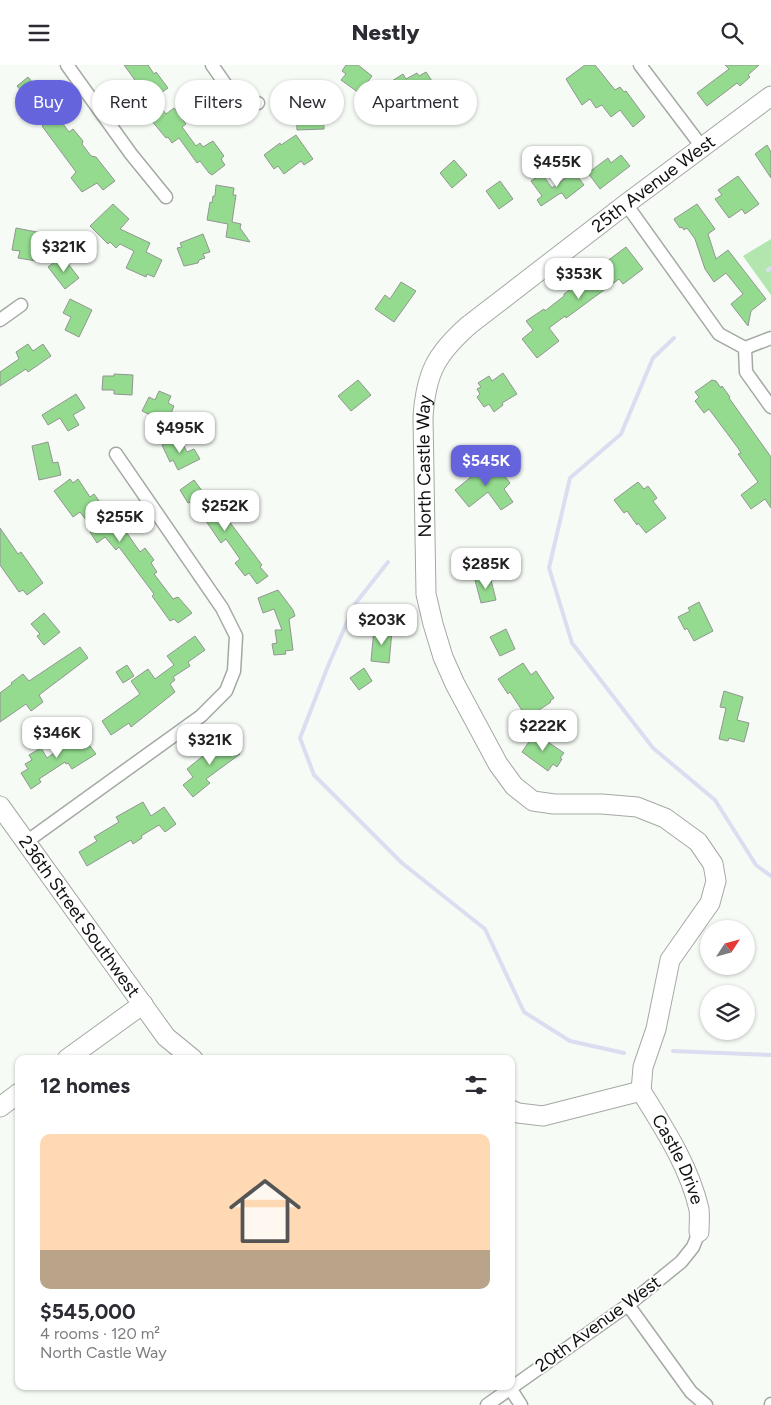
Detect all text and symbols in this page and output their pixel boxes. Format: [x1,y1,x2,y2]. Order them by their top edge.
icon: menu [25,19,53,47]
text: Nestly [352,19,419,46]
icon: search [718,19,746,47]
chip: Buy [15,80,82,125]
chip: Rent [92,80,165,125]
chip: Filters [175,80,260,125]
chip: New [270,80,344,125]
chip: Apartment [354,80,477,125]
street label: 25th Avenue West [587,130,720,237]
pin: $455K [522,145,592,188]
text: $455K [533,152,581,171]
pin: $321K [29,231,99,273]
text: $321K [42,237,86,256]
pin: $353K [544,257,614,300]
text: $353K [556,264,602,283]
street label: North Castle Way [412,393,436,538]
pin: $495K [145,411,215,454]
text: $495K [156,418,204,437]
pin: $545K [451,445,521,487]
text: $545K [462,451,510,470]
pin: $252K [190,489,260,532]
text: $252K [201,496,249,515]
pin: $255K [85,501,155,543]
text: $255K [96,507,144,526]
pin: $285K [451,547,521,590]
text: $285K [462,554,510,573]
pin: $203K [347,603,417,646]
text: $203K [358,610,406,629]
pin: $222K [508,709,578,752]
text: $222K [519,716,567,735]
pin: $346K [22,717,92,759]
text: $346K [33,723,81,742]
pin: $321K [175,723,245,766]
text: $321K [188,730,232,749]
street label: 236th Street Southwest [14,831,145,1002]
north arrow [700,920,755,975]
map controls [700,920,755,1040]
button: layers [700,985,755,1040]
icon: filters [462,1071,490,1099]
text: 12 homes [40,1073,130,1098]
street label: Castle Drive [647,1110,708,1207]
icon: home [220,1166,310,1256]
street label: 20th Avenue West [531,1271,665,1377]
text: $545,000 [40,1299,136,1324]
text: 4 rooms · 120 m² [40,1324,160,1343]
text: North Castle Way [40,1343,167,1362]

